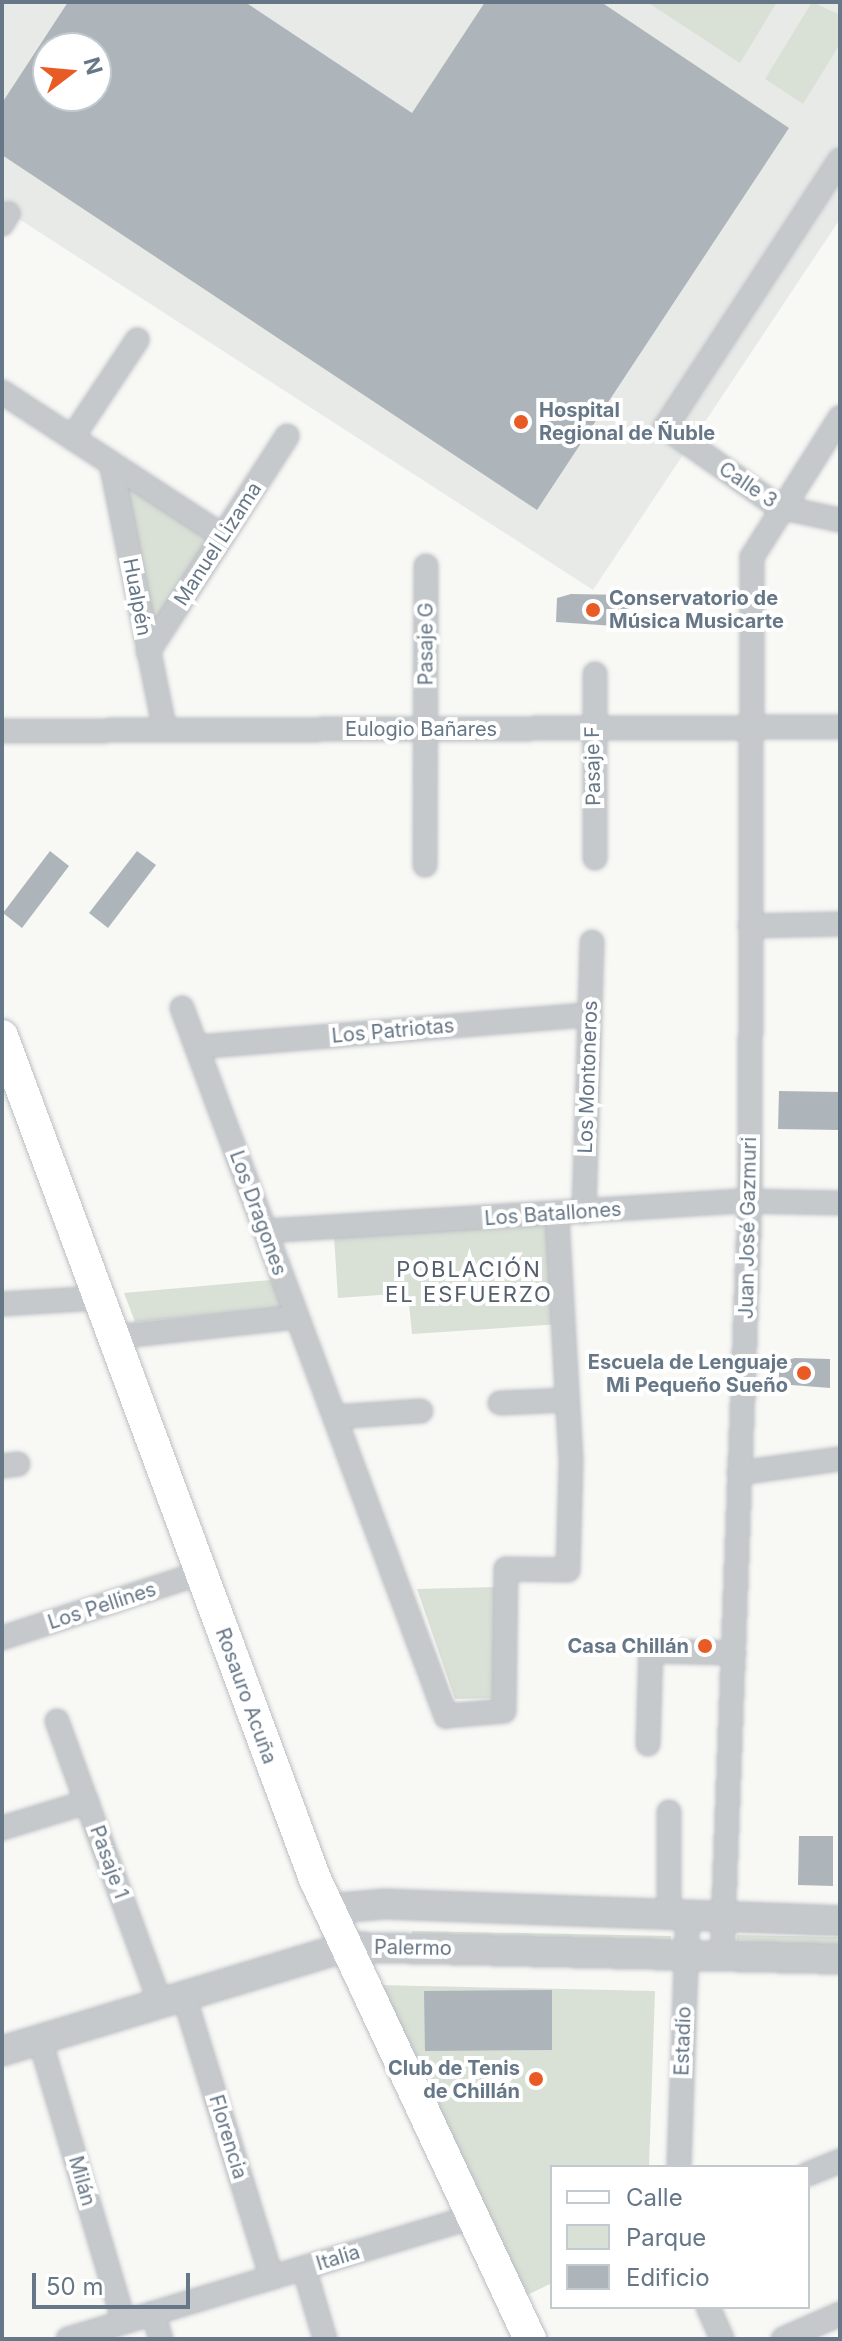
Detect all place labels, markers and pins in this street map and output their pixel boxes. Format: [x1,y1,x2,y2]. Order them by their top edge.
place label: Hospital Regional de Ñuble [539,398,715,445]
marker: Hospital Regional de Ñuble [510,411,532,433]
place label: Conservatorio de Música Musicarte [609,586,784,633]
marker: Conservatorio de Música Musicarte [584,601,602,619]
place label: Escuela de Lenguaje Mi Pequeño Sueño [588,1350,788,1397]
marker: Escuela de Lenguaje Mi Pequeño Sueño [795,1364,813,1382]
place label: Casa Chillán [567,1634,689,1658]
marker: Casa Chillán [696,1637,714,1655]
place label: Club de Tenis de Chillán [388,2056,520,2103]
marker: Club de Tenis de Chillán [527,2070,545,2088]

